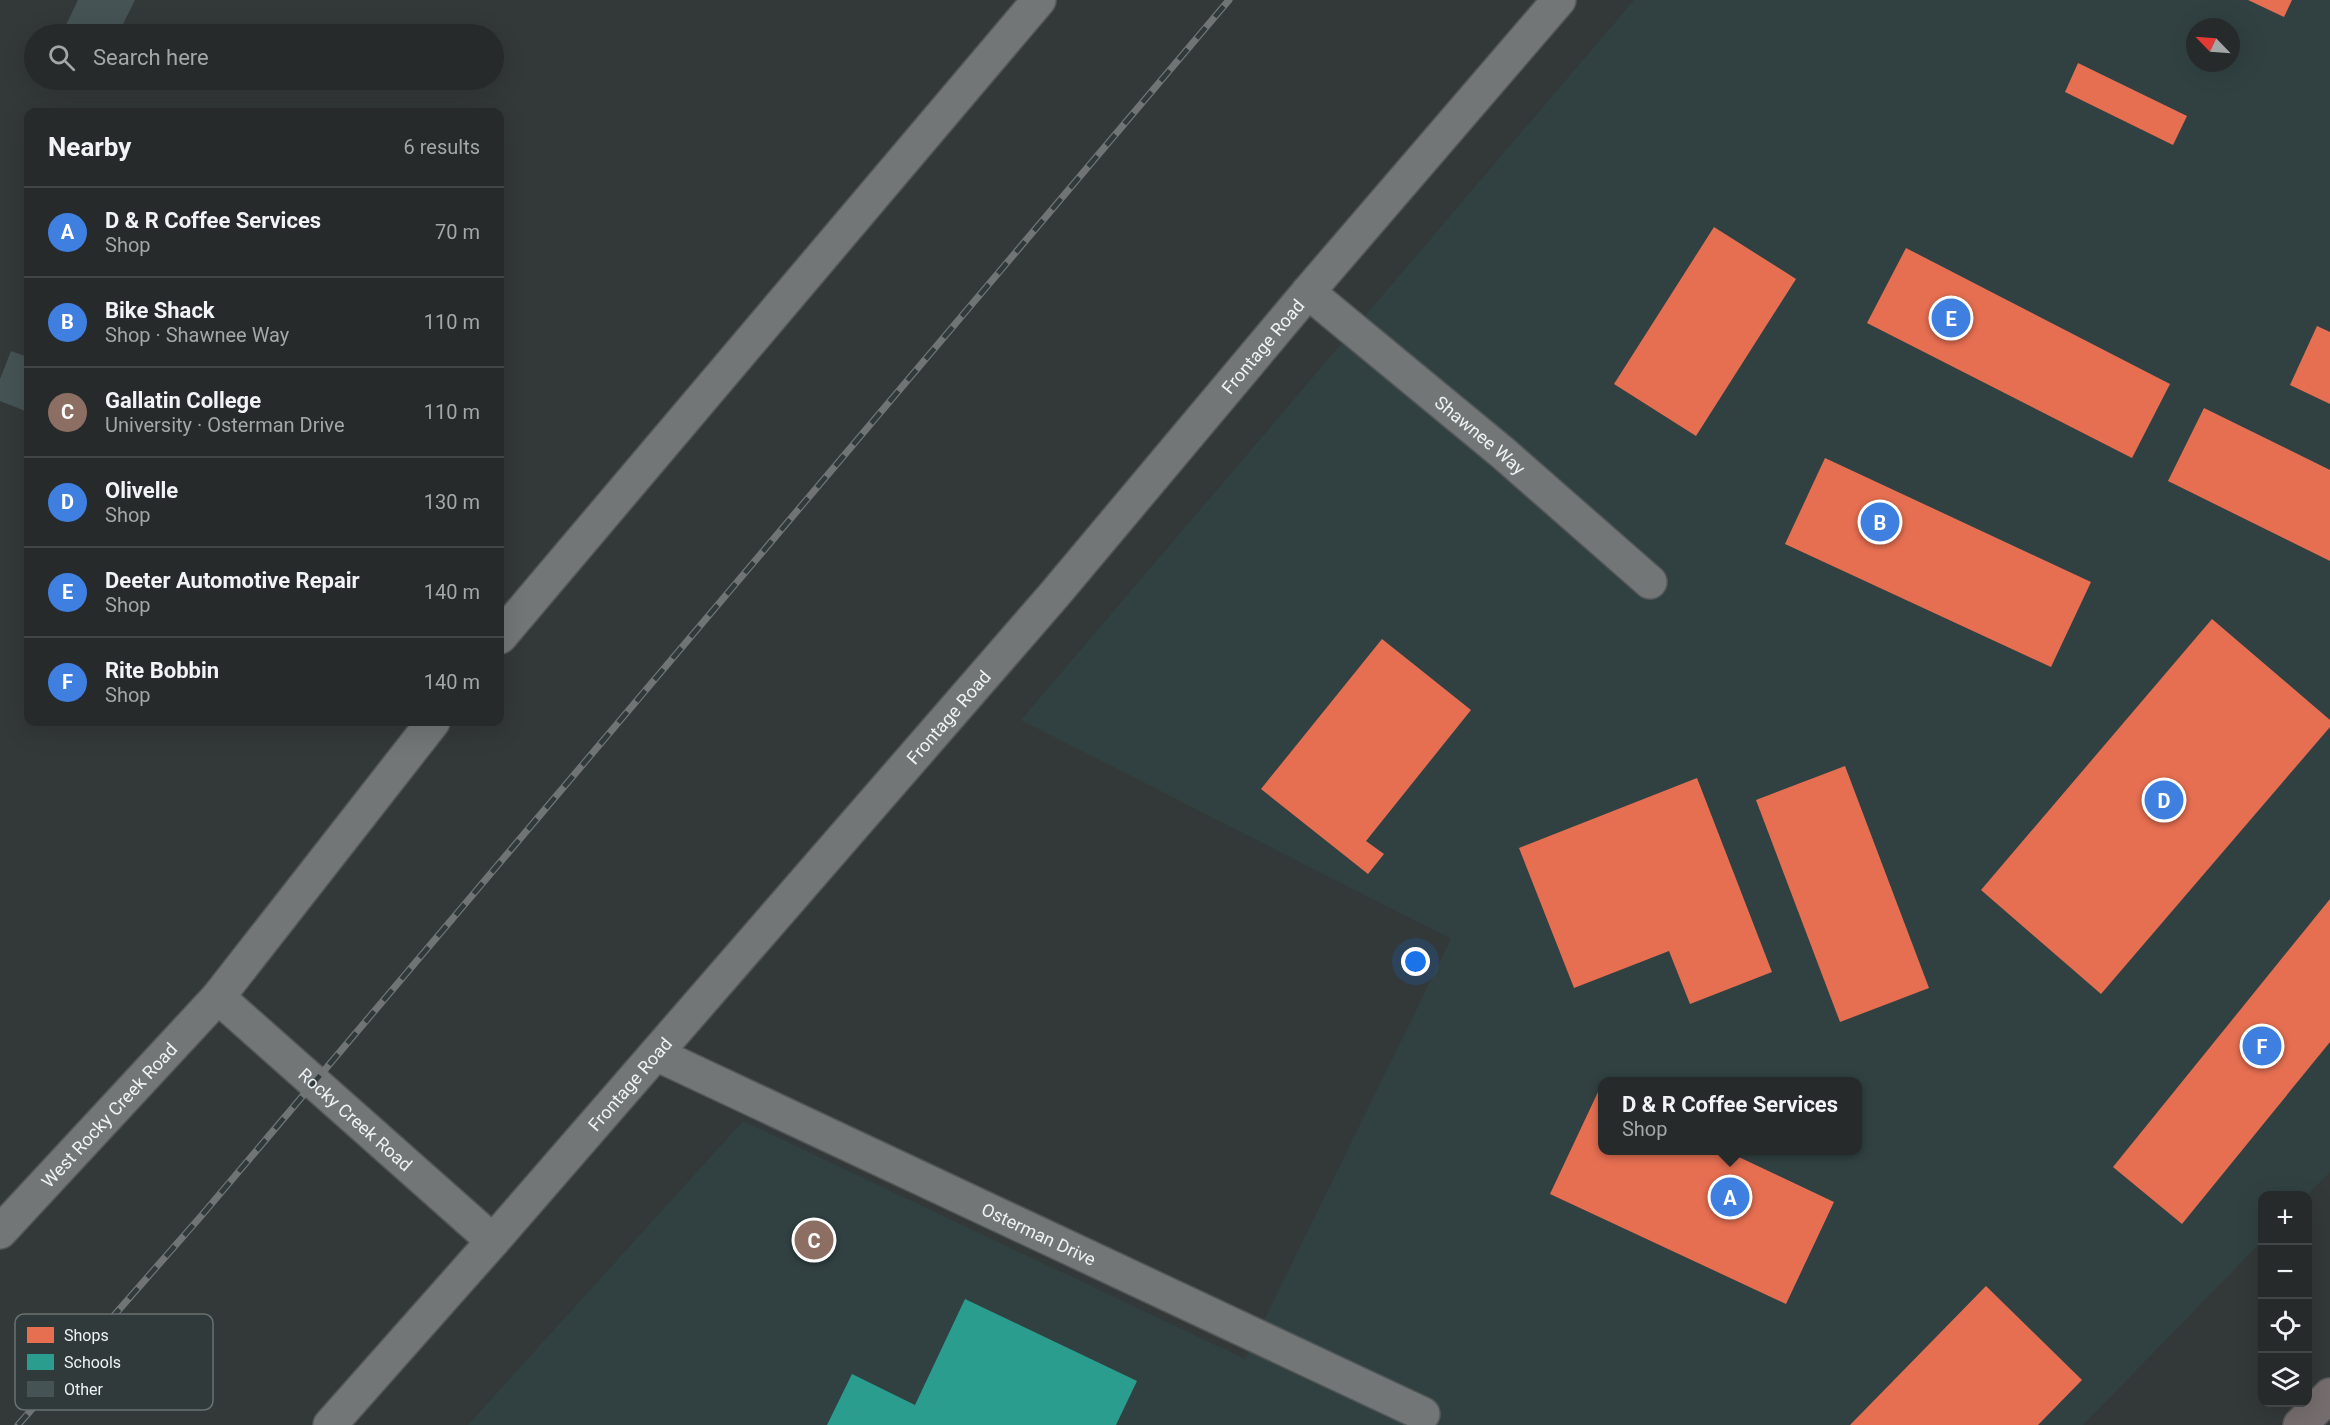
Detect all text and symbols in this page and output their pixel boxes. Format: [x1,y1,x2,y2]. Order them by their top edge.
north arrow [2186,18,2240,72]
search box [24,24,504,90]
icon: search [45,41,78,74]
text: Search here [93,45,209,70]
text: Nearby [48,132,131,162]
text: 6 results [404,135,480,159]
text: D & R Coffee Services [105,208,321,233]
text: A [61,220,74,244]
text: 70 m [435,220,480,244]
text: Shop [105,233,151,257]
street label: Frontage Road [1217,295,1308,398]
pin: E [1932,296,1970,340]
text: Bike Shack [105,298,215,323]
text: B [61,310,74,334]
text: 110 m [424,310,480,334]
text: Shop · Shawnee Way [105,323,289,347]
text: Gallatin College [105,388,261,413]
street label: Shawnee Way [1431,391,1530,479]
text: C [61,400,74,424]
text: 110 m [424,400,480,424]
text: University · Osterman Drive [105,413,345,437]
text: Olivelle [105,478,178,503]
text: D [61,490,74,514]
text: 130 m [424,490,480,514]
pin: B [1860,500,1900,544]
text: Shop [105,503,151,527]
text: Deeter Automotive Repair [105,568,360,593]
text: E [62,580,73,604]
text: 140 m [424,580,480,604]
text: Shop [105,593,151,617]
text: Rite Bobbin [105,658,219,683]
street label: Frontage Road [902,666,994,768]
text: F [62,670,73,694]
text: 140 m [424,670,480,694]
text: Shop [105,683,151,707]
pin: D [2144,778,2184,822]
your location [1401,947,1430,976]
pin: F [2242,1024,2282,1068]
street label: Frontage Road [583,1033,676,1135]
street label: West Rocky Creek Road [37,1038,181,1191]
street label: Rocky Creek Road [295,1063,417,1175]
popup [1598,1077,1862,1155]
text: D & R Coffee Services [1622,1092,1838,1117]
text: Shop [1622,1117,1667,1141]
pin: A [1710,1174,1750,1220]
map controls [2258,1191,2312,1407]
button: + [2258,1191,2312,1245]
street label: Osterman Drive [978,1198,1099,1270]
pin: C [794,1218,834,1262]
button: − [2258,1245,2312,1299]
button: locate [2258,1299,2312,1353]
legend [15,1314,213,1410]
text: Shops [64,1326,109,1345]
text: Schools [64,1353,121,1372]
button: layers [2258,1353,2312,1407]
text: Other [64,1380,104,1399]

